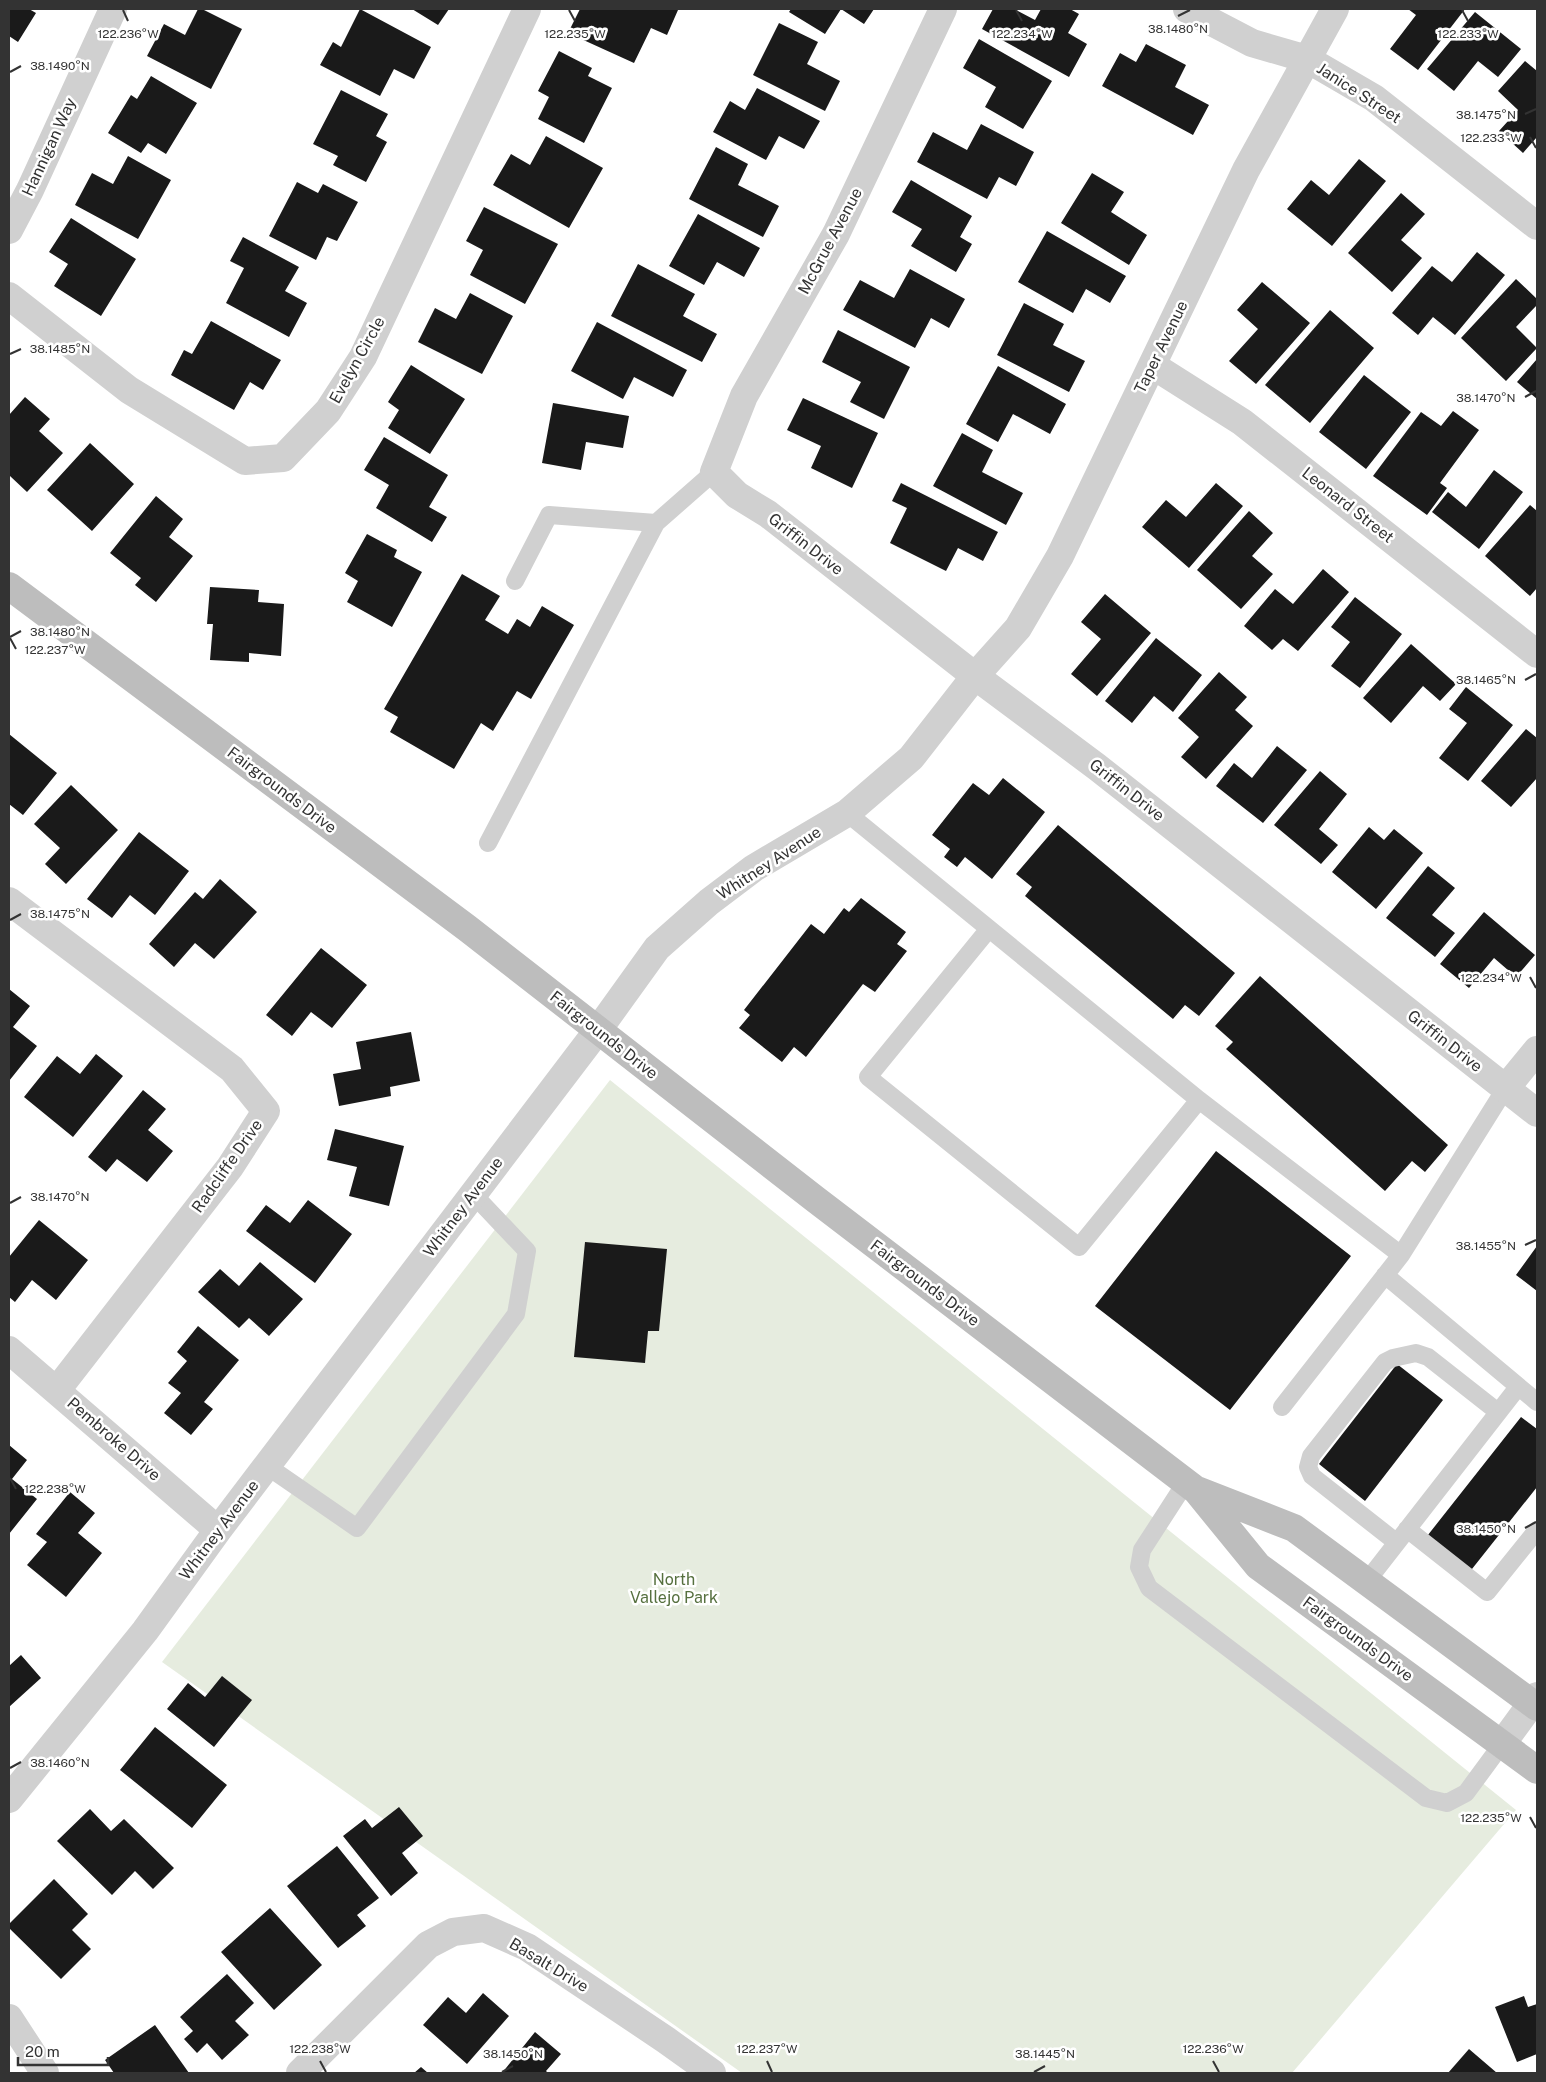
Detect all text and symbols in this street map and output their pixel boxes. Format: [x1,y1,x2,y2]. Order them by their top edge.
text: 38.1480°N [1148,22,1208,36]
text: 122.236°W [97,27,159,41]
text: 122.235°W [544,27,606,41]
text: 122.234°W [991,27,1053,41]
text: 122.233°W [1437,27,1499,41]
text: 38.1490°N [30,59,90,73]
street label: Janice Street [1313,59,1405,127]
street label: Hannigan Way [18,94,80,199]
text: 38.1475°N [1456,108,1516,122]
text: 122.233°W [1460,131,1522,145]
street label: McGrue Avenue [794,185,866,297]
street label: Taper Avenue [1130,297,1192,397]
street label: Evelyn Circle [325,313,389,407]
text: 38.1485°N [30,342,90,356]
text: 38.1470°N [1456,391,1516,405]
street label: Leonard Street [1298,463,1398,547]
street label: Griffin Drive [765,509,847,579]
text: 38.1480°N [30,625,90,639]
text: 122.237°W [25,643,86,657]
text: 38.1465°N [1456,673,1516,687]
street label: Fairgrounds Drive [224,743,340,837]
street label: Griffin Drive [1086,755,1168,825]
street label: Whitney Avenue [713,822,825,904]
text: 38.1475°N [30,907,90,921]
text: 122.234°W [1460,971,1522,985]
street label: Fairgrounds Drive [546,987,662,1083]
street label: Griffin Drive [1404,1006,1486,1076]
street label: Radcliffe Drive [188,1116,266,1216]
street label: Whitney Avenue [419,1153,507,1261]
text: 38.1470°N [30,1190,90,1204]
street label: Fairgrounds Drive [867,1236,983,1330]
text: 38.1455°N [1456,1239,1516,1253]
street label: Pembroke Drive [63,1393,165,1485]
street label: Whitney Avenue [175,1476,263,1584]
text: 122.238°W [24,1482,86,1496]
text: 38.1450°N [1456,1522,1516,1536]
park label: North Vallejo Park [630,1570,718,1607]
street label: Fairgrounds Drive [1299,1593,1417,1685]
text: 38.1460°N [30,1756,90,1770]
text: 122.235°W [1460,1811,1522,1825]
street label: Basalt Drive [506,1934,592,1996]
scale bar [18,2034,108,2066]
text: 122.238°W [289,2042,351,2056]
text: 122.237°W [737,2042,798,2056]
text: 122.236°W [1182,2042,1244,2056]
text: 20 m [25,2043,60,2060]
text: 38.1450°N [483,2047,543,2061]
text: 38.1445°N [1015,2047,1075,2061]

